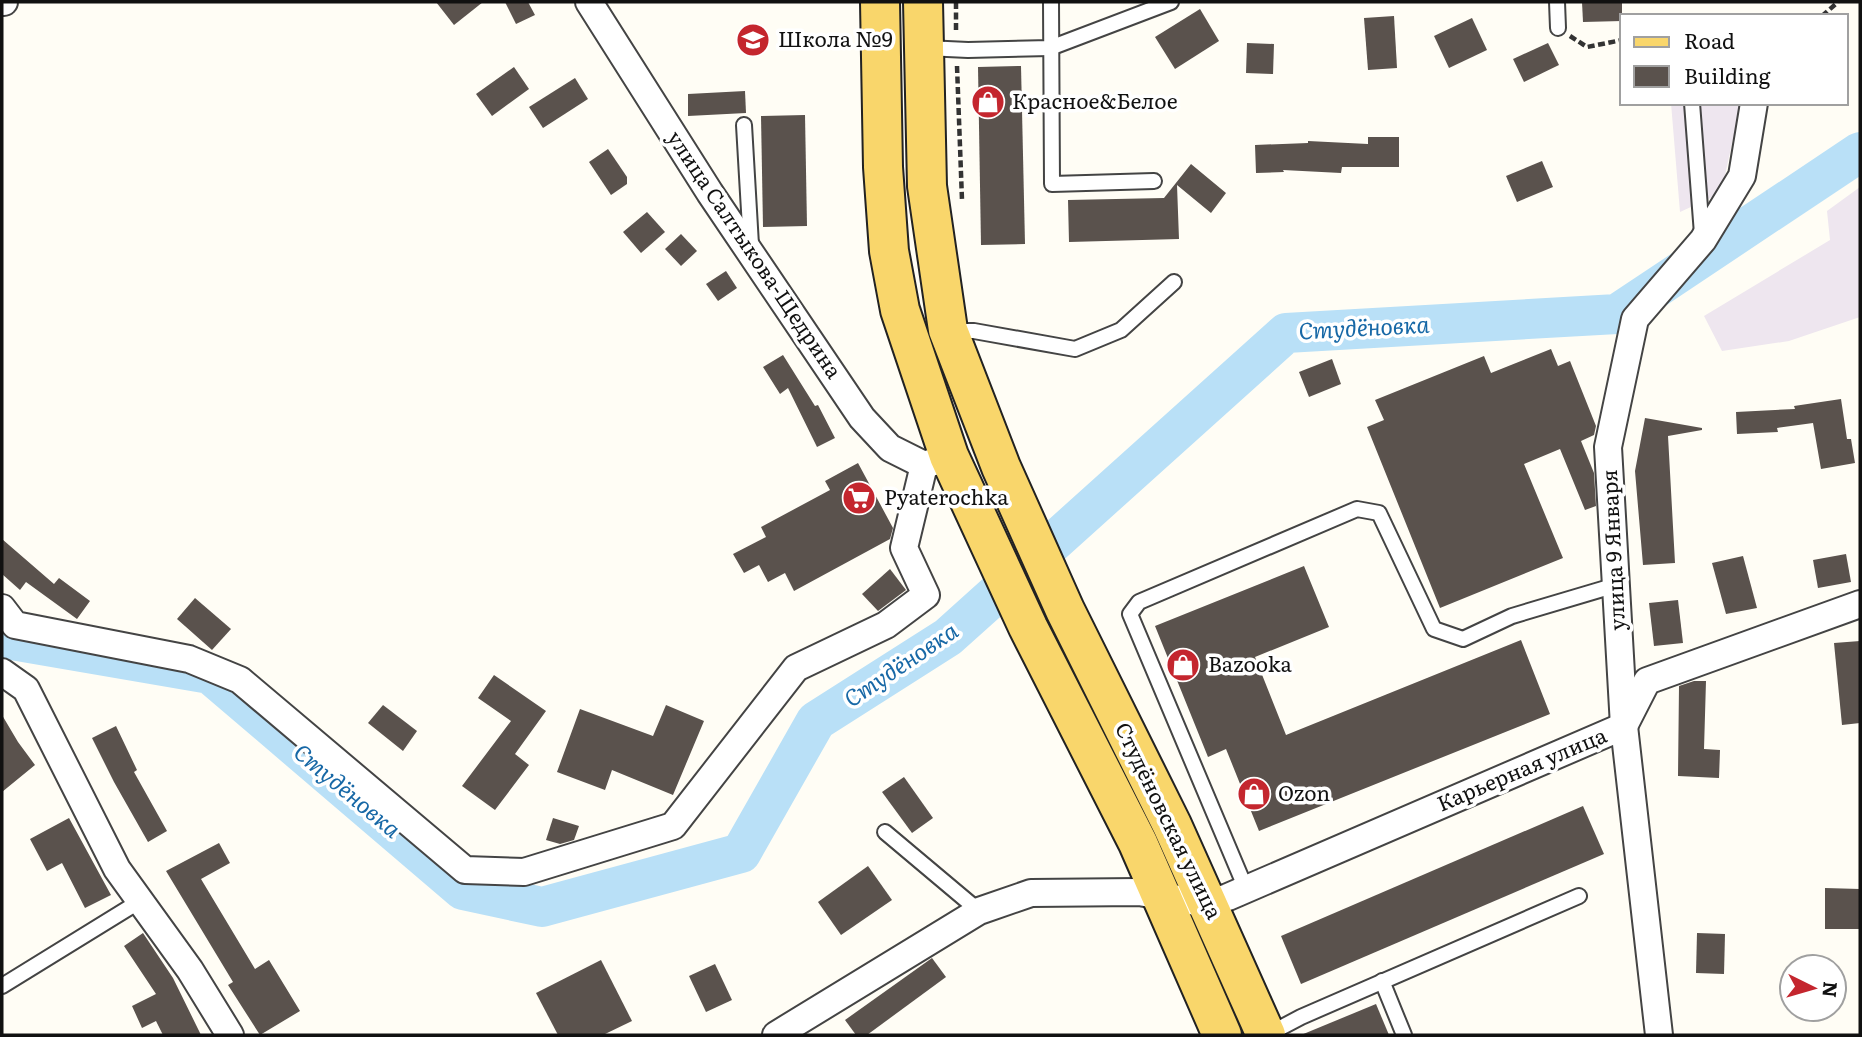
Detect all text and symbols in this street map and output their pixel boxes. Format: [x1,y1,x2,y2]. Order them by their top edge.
legend [1620,14,1848,105]
school or university icon: Школа №9 [734,21,772,59]
place label: Школа №9 [778,22,893,53]
text: Road [1684,24,1735,55]
text: Building [1684,59,1771,90]
shop icon: Красное&Белое [969,83,1007,121]
place label: Красное&Белое [1012,84,1178,115]
street label: улица Салтыкова-Щедрина [661,123,851,384]
water label: Студёновка [1298,306,1430,346]
street label: улица 9 Января [1592,469,1631,632]
supermarket icon: Pyaterochka [840,479,878,517]
place label: Pyaterochka [884,480,1009,511]
water label: Студёновка [836,613,964,714]
shop icon: Bazooka [1164,646,1202,684]
place label: Bazooka [1208,647,1292,678]
street label: Студёновская улица [1109,716,1232,924]
street label: Карьерная улица [1431,718,1611,817]
water label: Студёновка [287,734,409,845]
shop icon: Ozon [1235,775,1273,813]
place label: Ozon [1278,776,1330,807]
north arrow [1778,953,1848,1023]
text: N [1816,980,1846,999]

